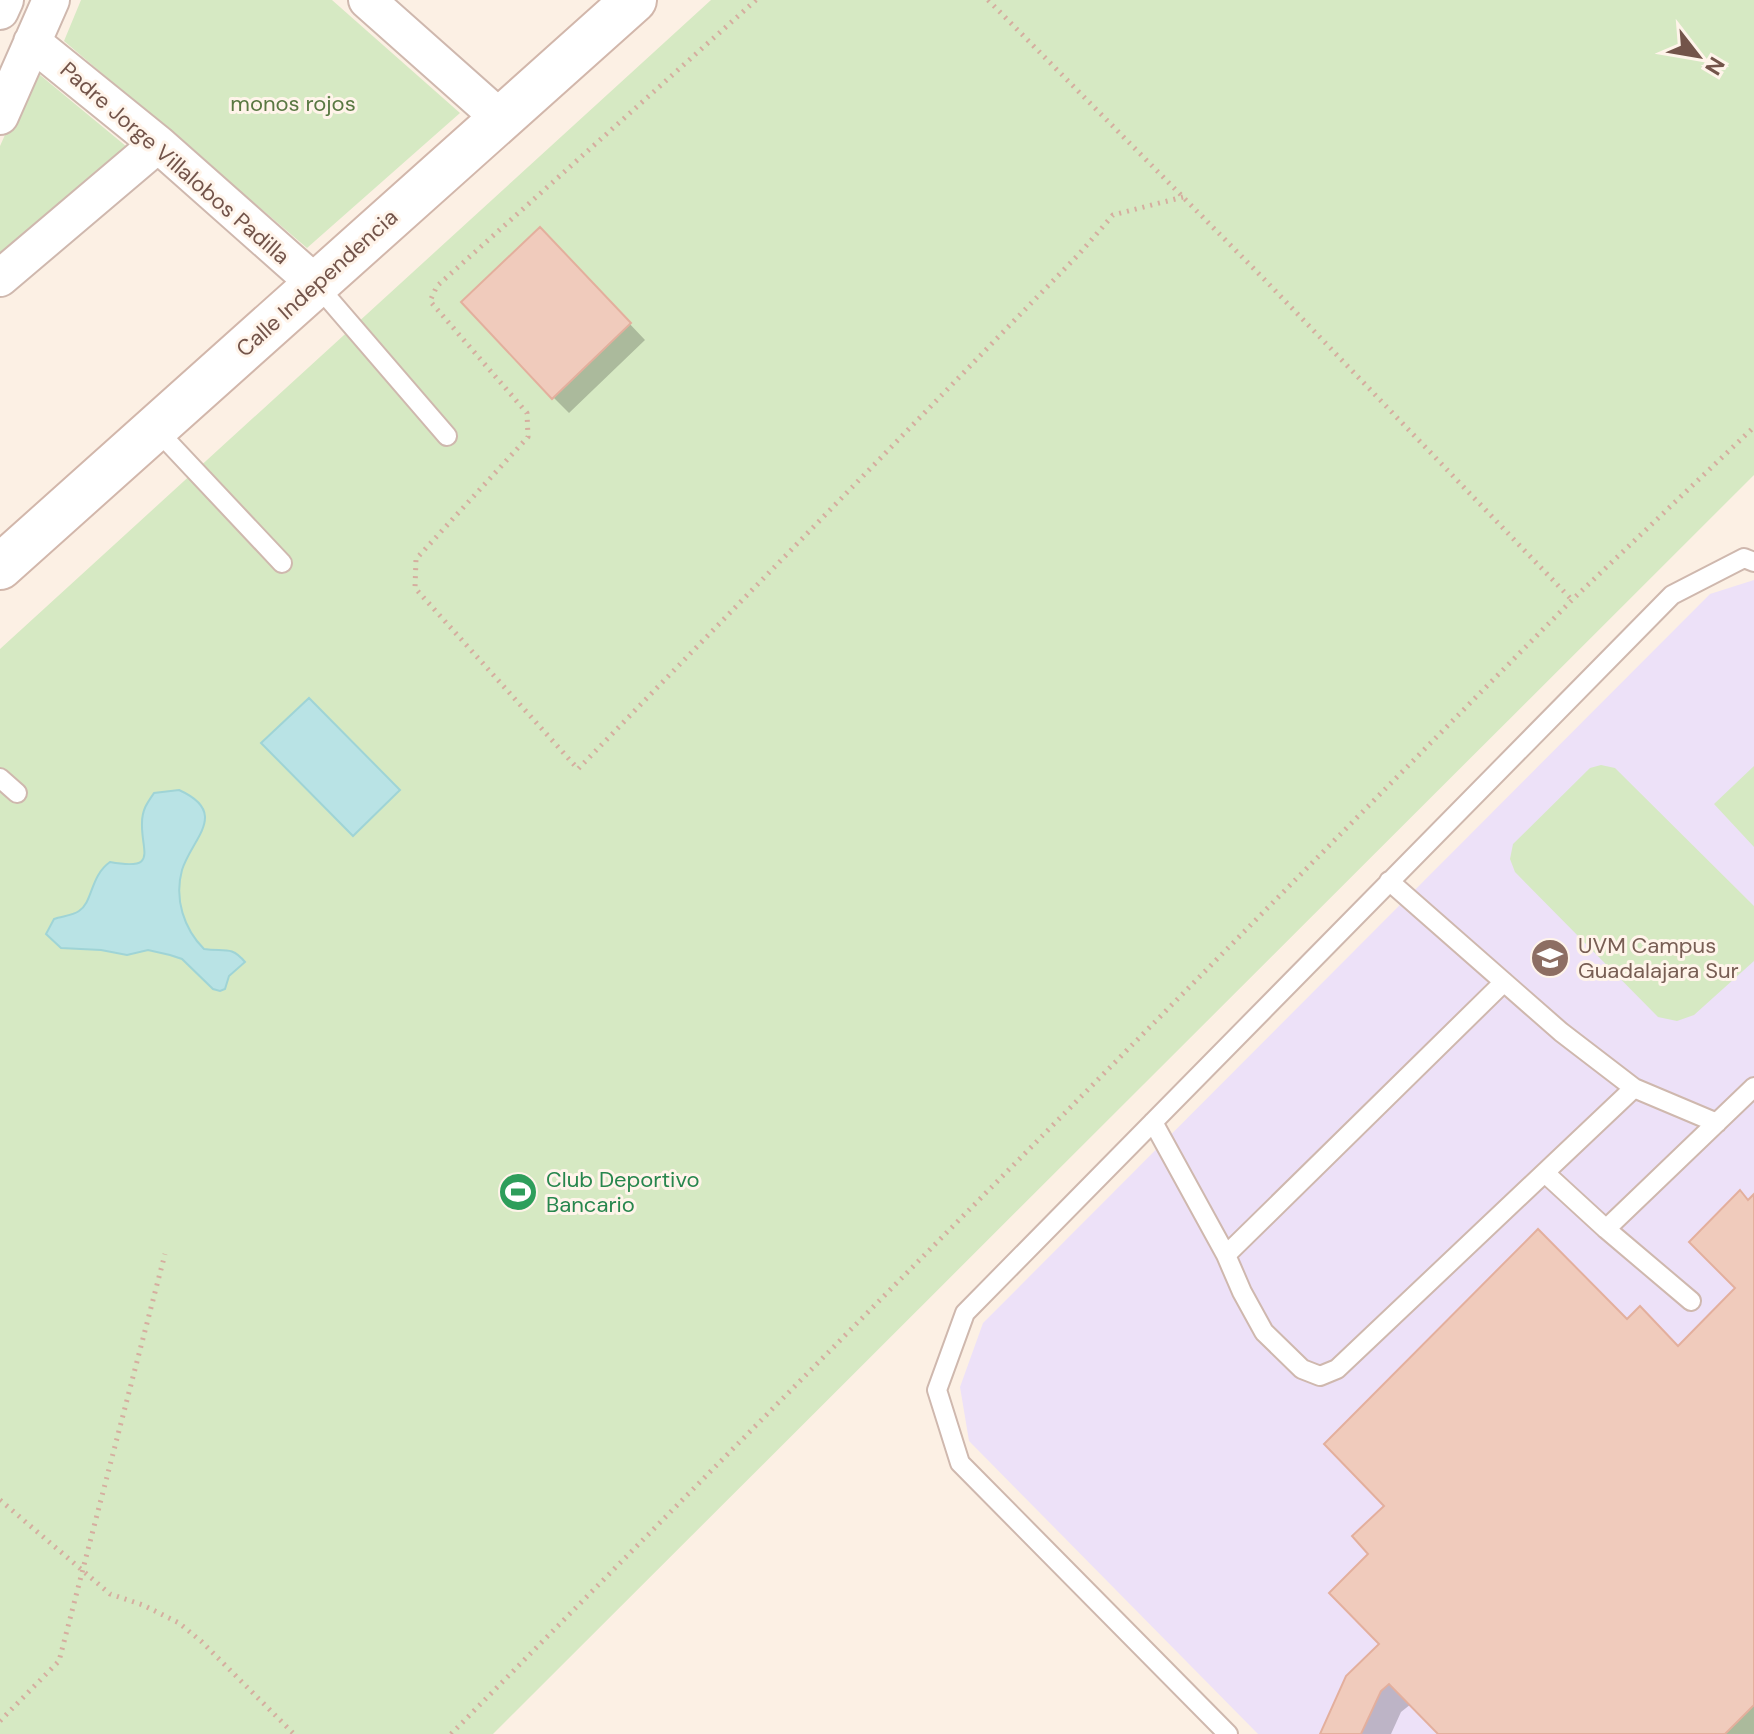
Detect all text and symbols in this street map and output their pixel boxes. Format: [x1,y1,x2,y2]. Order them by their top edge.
north arrow [1658,16,1738,96]
text: N [1698,52,1731,80]
street label: Padre Jorge Villalobos Padilla [54,55,296,271]
park label: monos rojos [230,89,356,118]
street label: Calle Independencia [230,203,404,363]
place label: UVM Campus Guadalajara Sur [1578,931,1739,985]
school or university icon: UVM Campus Guadalajara Sur [1529,937,1571,979]
place label: Club Deportivo Bancario [546,1165,700,1219]
sports icon: Club Deportivo Bancario [497,1171,539,1213]

